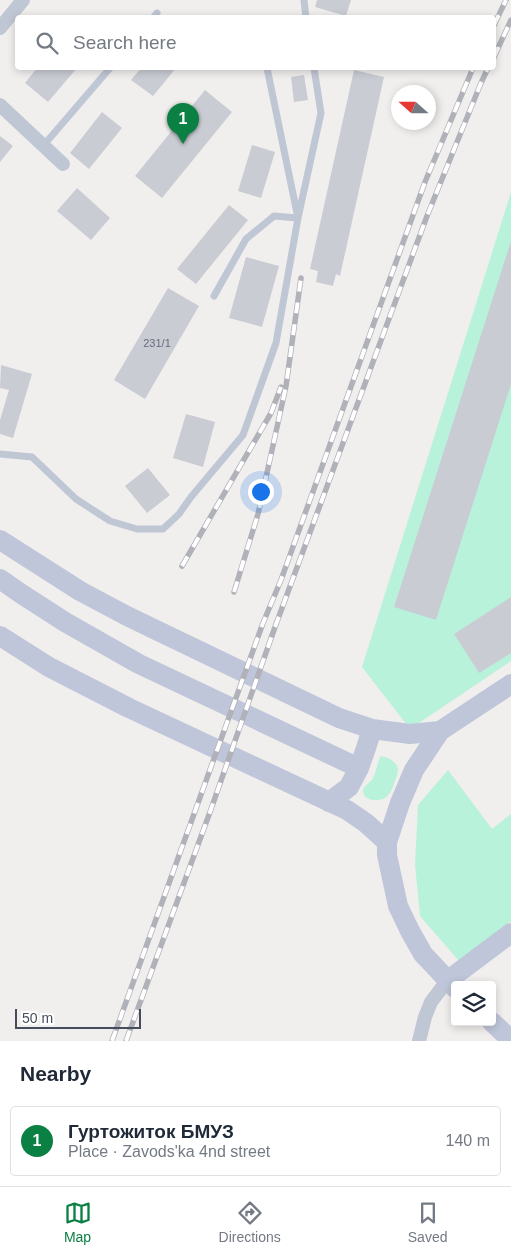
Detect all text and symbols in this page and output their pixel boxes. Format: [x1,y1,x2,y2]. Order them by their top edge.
search box [15,15,496,70]
icon: search [33,29,61,57]
text: Search here [73,32,177,53]
north arrow [391,85,436,130]
pin: 1 [167,103,199,144]
house number: 231/1 [143,337,171,349]
your location [248,479,274,505]
map controls [451,981,496,1026]
button: layers [451,981,496,1026]
scale bar [15,1006,141,1029]
text: 50 m [22,1010,53,1026]
text: Nearby [20,1062,91,1085]
text: Гуртожиток БМУЗ [68,1121,234,1142]
text: 1 [33,1132,41,1149]
text: 140 m [446,1132,490,1149]
text: Place · Zavods'ka 4nd street [68,1143,270,1160]
tab: Map [64,1199,92,1245]
tab: Directions [219,1199,281,1245]
tab: Saved [408,1199,447,1245]

